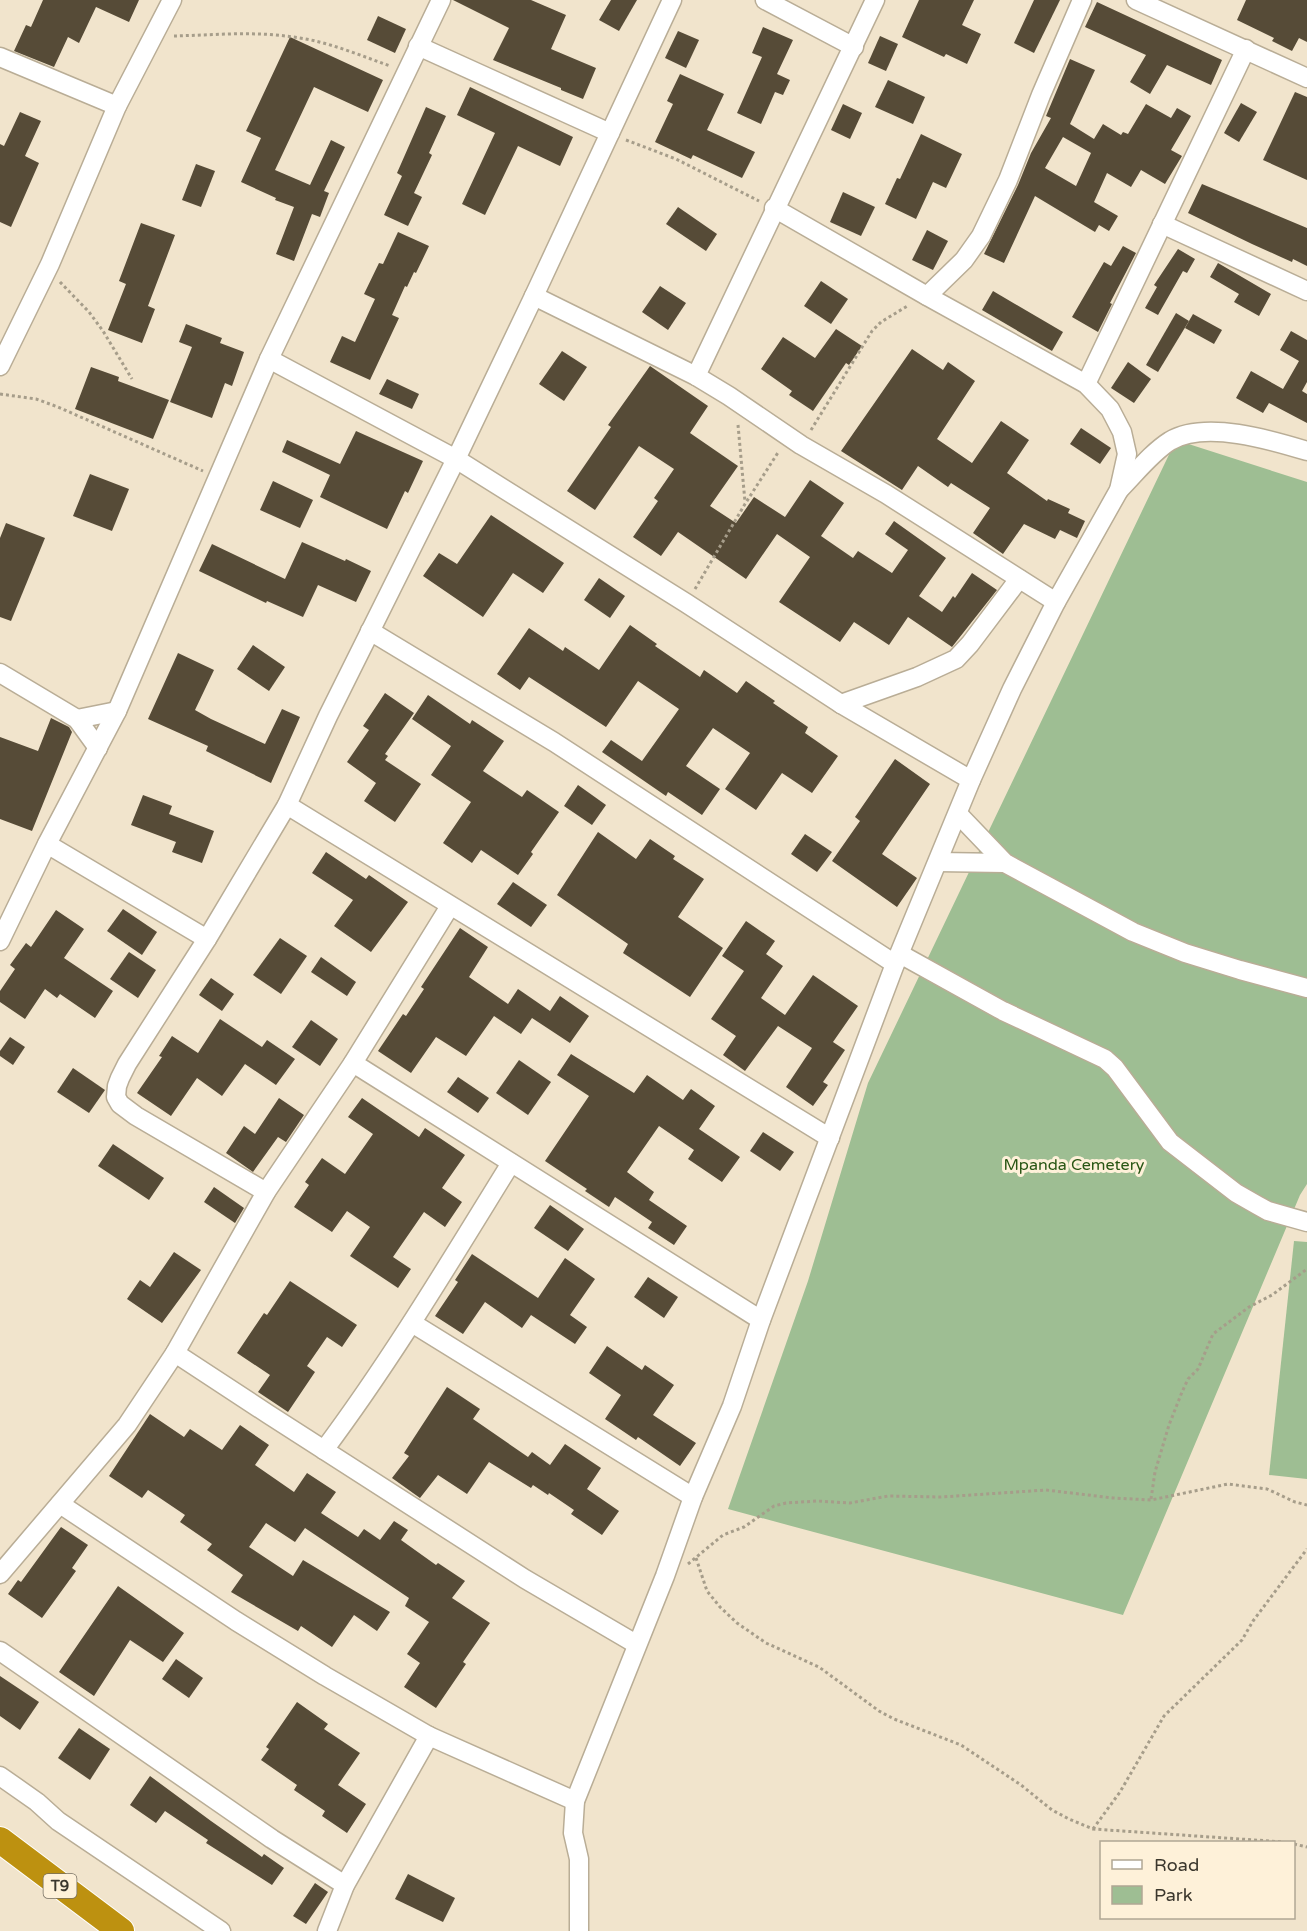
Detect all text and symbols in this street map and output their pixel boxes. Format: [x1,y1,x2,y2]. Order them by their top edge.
park label: Mpanda Cemetery [1004,1155,1145,1175]
legend [1100,1841,1295,1919]
text: Road [1154,1854,1199,1876]
road number: T9 [44,1874,76,1898]
text: Park [1154,1884,1193,1906]

